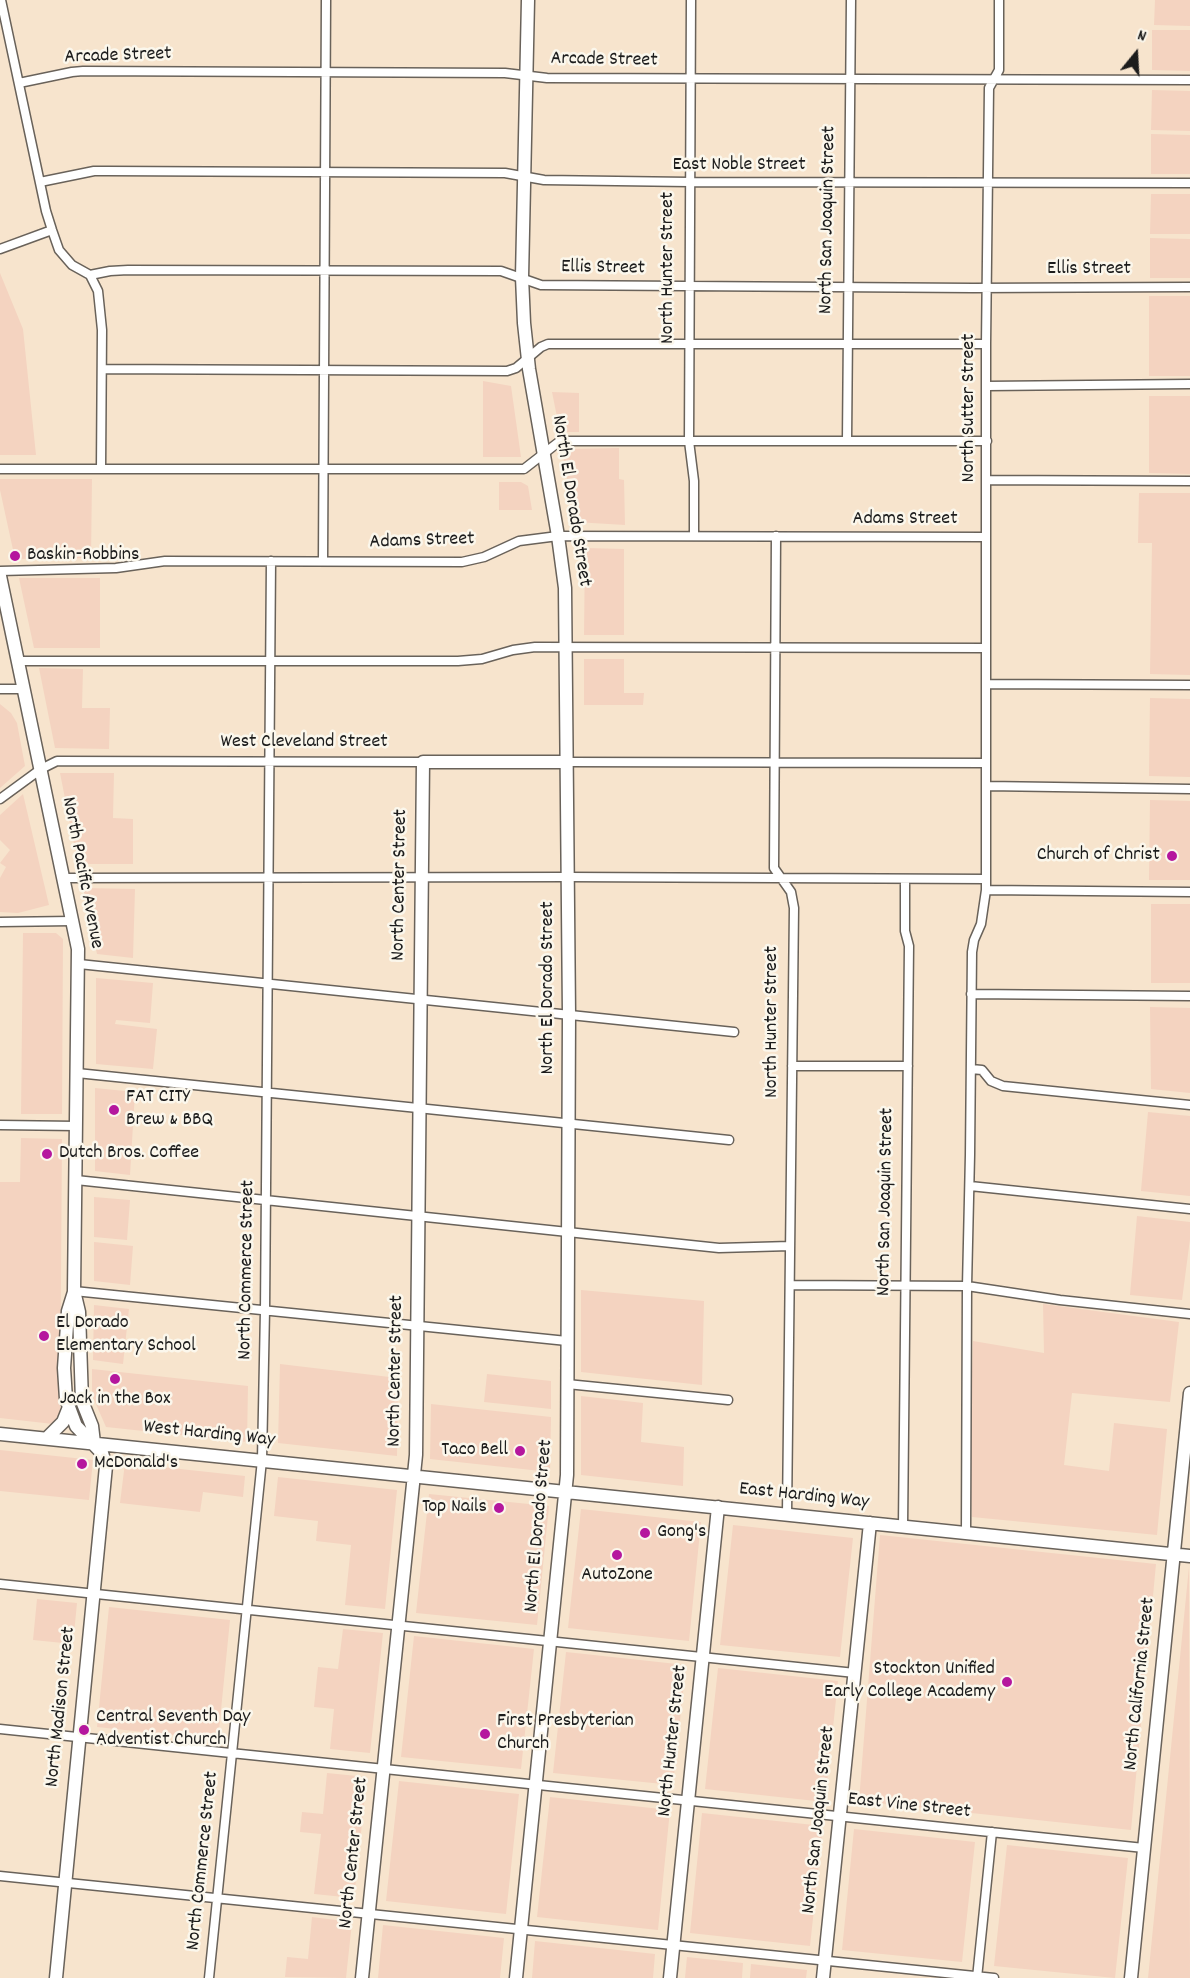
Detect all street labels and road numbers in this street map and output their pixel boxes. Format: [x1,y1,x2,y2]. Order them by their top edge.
street label: Arcade Street [64,43,172,71]
street label: Arcade Street [550,48,658,74]
street label: North San Joaquin Street [815,126,843,314]
street label: East Noble Street [672,154,806,178]
street label: North Hunter Street [657,192,681,344]
street label: Ellis Street [561,256,645,282]
street label: Ellis Street [1047,258,1131,282]
street label: North Sutter Street [958,334,982,482]
street label: North El Dorado Street [545,414,595,588]
street label: Adams Street [852,508,958,532]
street label: Adams Street [369,528,475,556]
street label: West Cleveland Street [220,731,388,755]
street label: North Pacific Avenue [55,795,107,951]
street label: North Center Street [388,809,414,961]
street label: North El Dorado Street [537,901,561,1075]
street label: North Hunter Street [761,946,785,1098]
street label: North San Joaquin Street [873,1108,901,1296]
street label: North Commerce Street [234,1180,262,1360]
street label: North Center Street [384,1295,410,1447]
street label: West Harding Way [142,1416,276,1454]
street label: North El Dorado Street [520,1439,560,1613]
street label: East Harding Way [738,1478,870,1516]
street label: North California Street [1120,1596,1162,1772]
street label: North Madison Street [42,1626,82,1788]
street label: North Hunter Street [654,1664,694,1818]
street label: North San Joaquin Street [798,1725,842,1915]
street label: North Commerce Street [183,1770,225,1952]
street label: North Center Street [335,1776,375,1930]
street label: East Vine Street [846,1789,972,1825]

